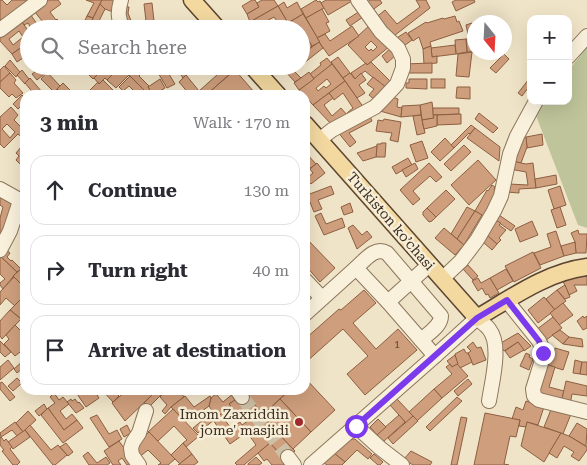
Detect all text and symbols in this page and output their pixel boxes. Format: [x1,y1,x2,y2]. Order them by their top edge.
north arrow [467,15,512,60]
map controls [527,15,572,105]
button: + [527,15,572,60]
search box [20,20,310,75]
icon: search [38,34,66,62]
text: Search here [78,36,187,59]
button: − [527,60,572,105]
text: 3 min [40,111,98,135]
text: Walk · 170 m [193,113,290,132]
street label: Turkiston ko’chasi [344,169,438,274]
icon: ahead [41,176,69,204]
text: Continue [88,179,177,202]
text: 130 m [243,181,289,200]
icon: right [41,256,69,284]
text: Turn right [88,259,188,282]
text: 40 m [252,261,289,280]
icon: arrive [41,336,69,364]
house number: 1 [394,338,400,351]
text: Arrive at destination [88,339,286,362]
route end [532,342,555,365]
place label: Imom Zaxriddin jome' masjidi [180,406,290,438]
route start [345,415,368,438]
marker: Imom Zaxriddin jome' masjidi [293,416,305,428]

